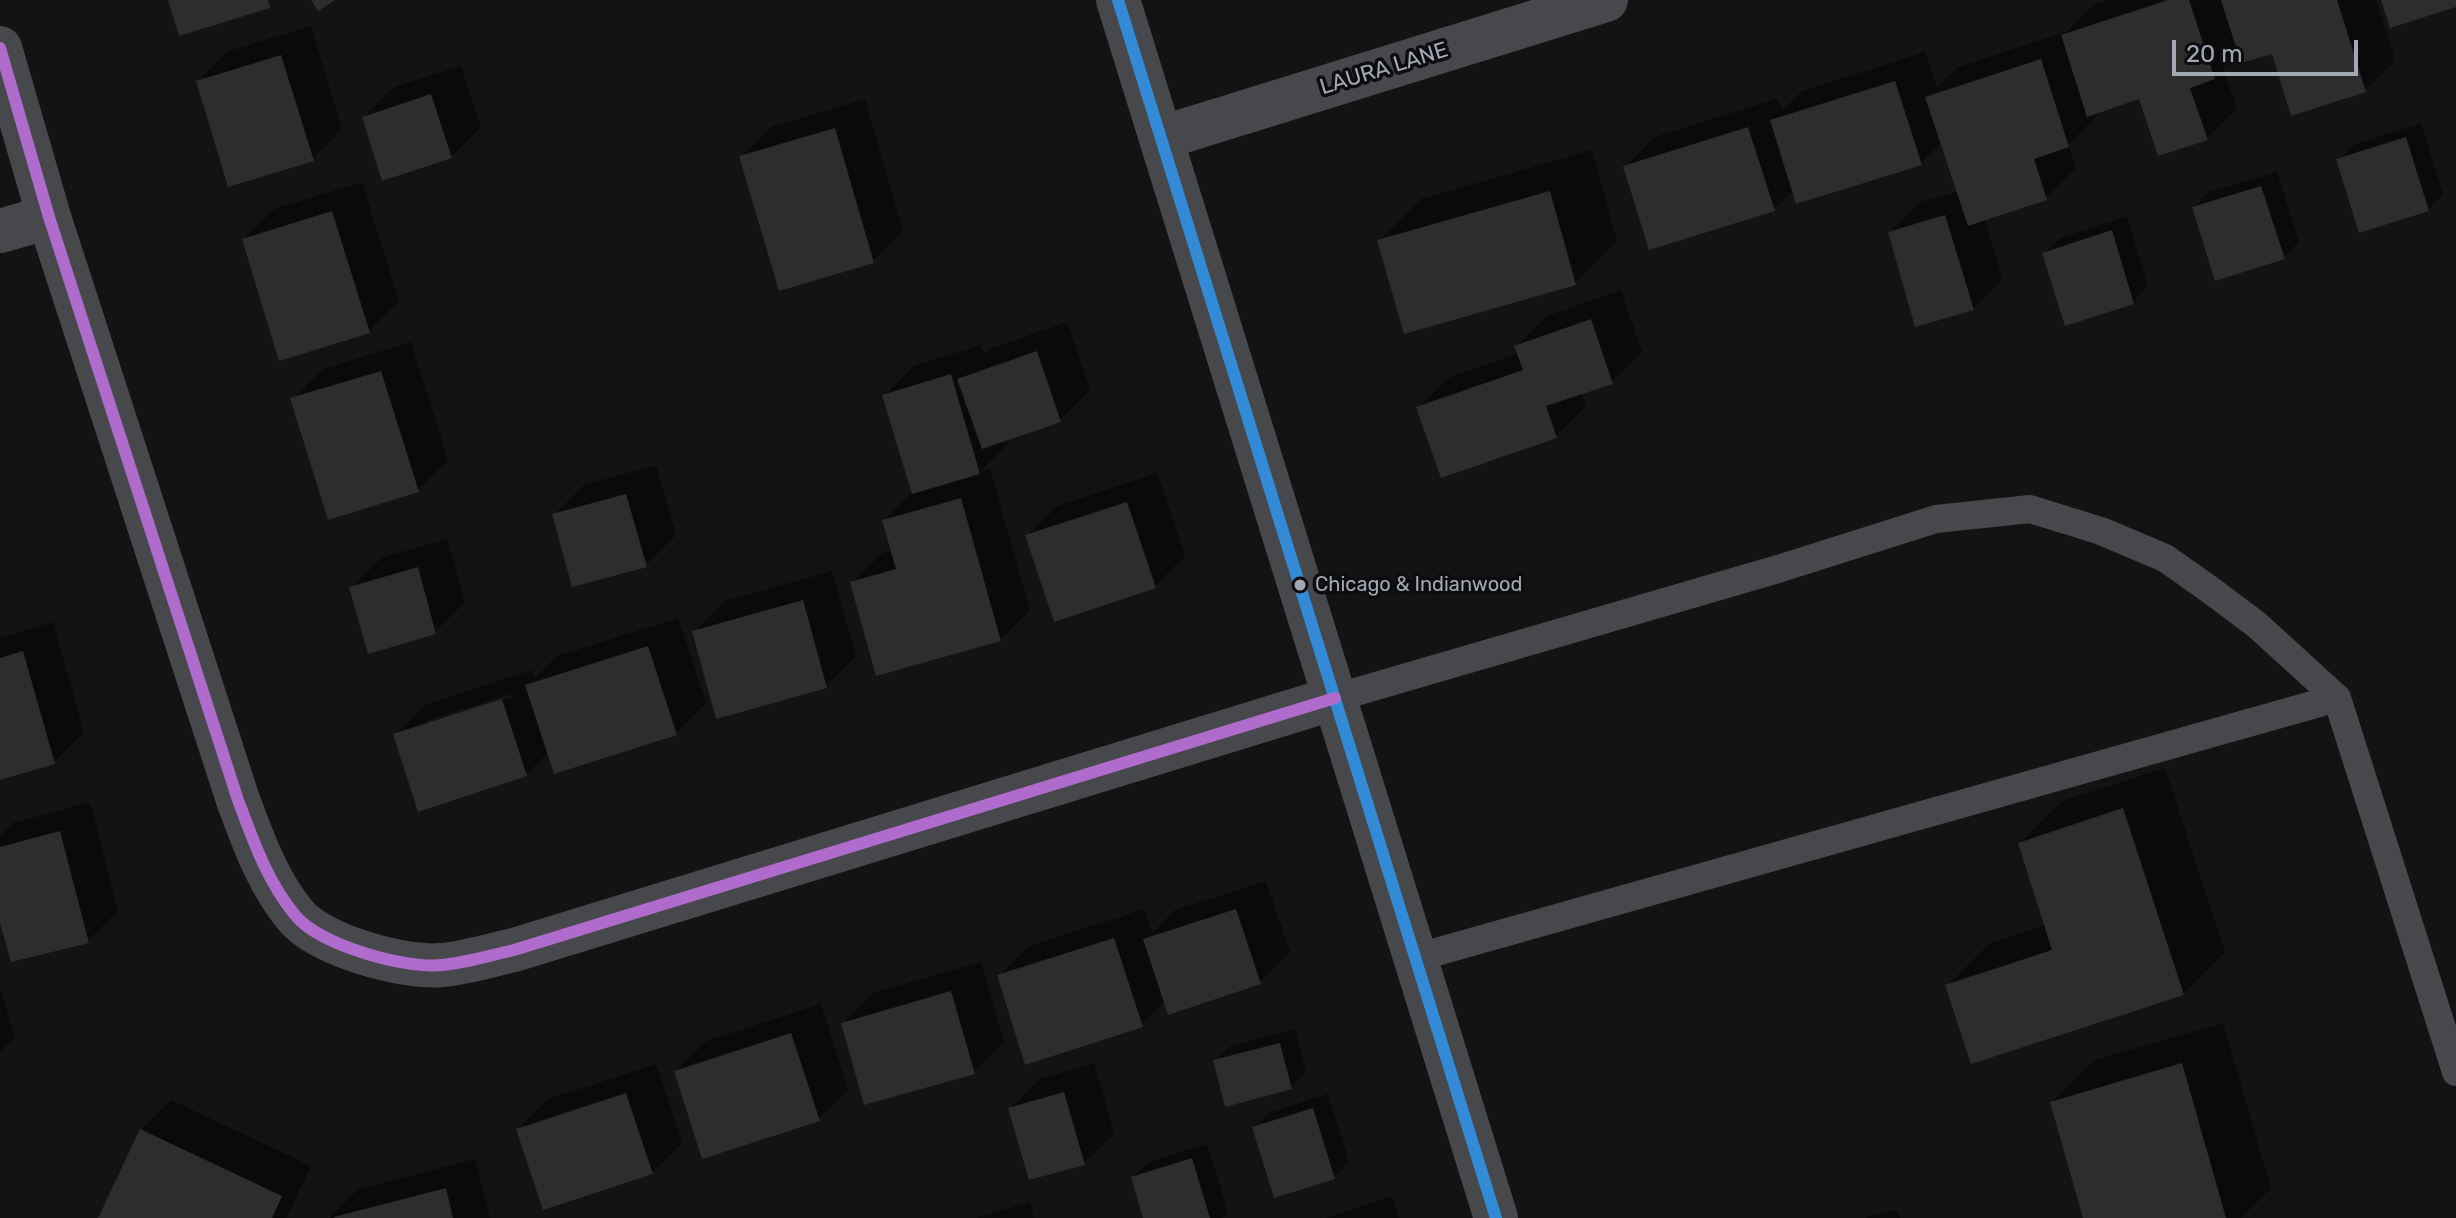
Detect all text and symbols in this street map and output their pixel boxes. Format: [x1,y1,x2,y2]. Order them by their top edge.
scale bar [2176,24,2362,74]
street label: LAURA LANE [1317,37,1451,101]
text: 20 m [2186,40,2243,68]
place label: Chicago & Indianwood [1315,573,1522,597]
marker: Chicago & Indianwood [1292,577,1308,593]

